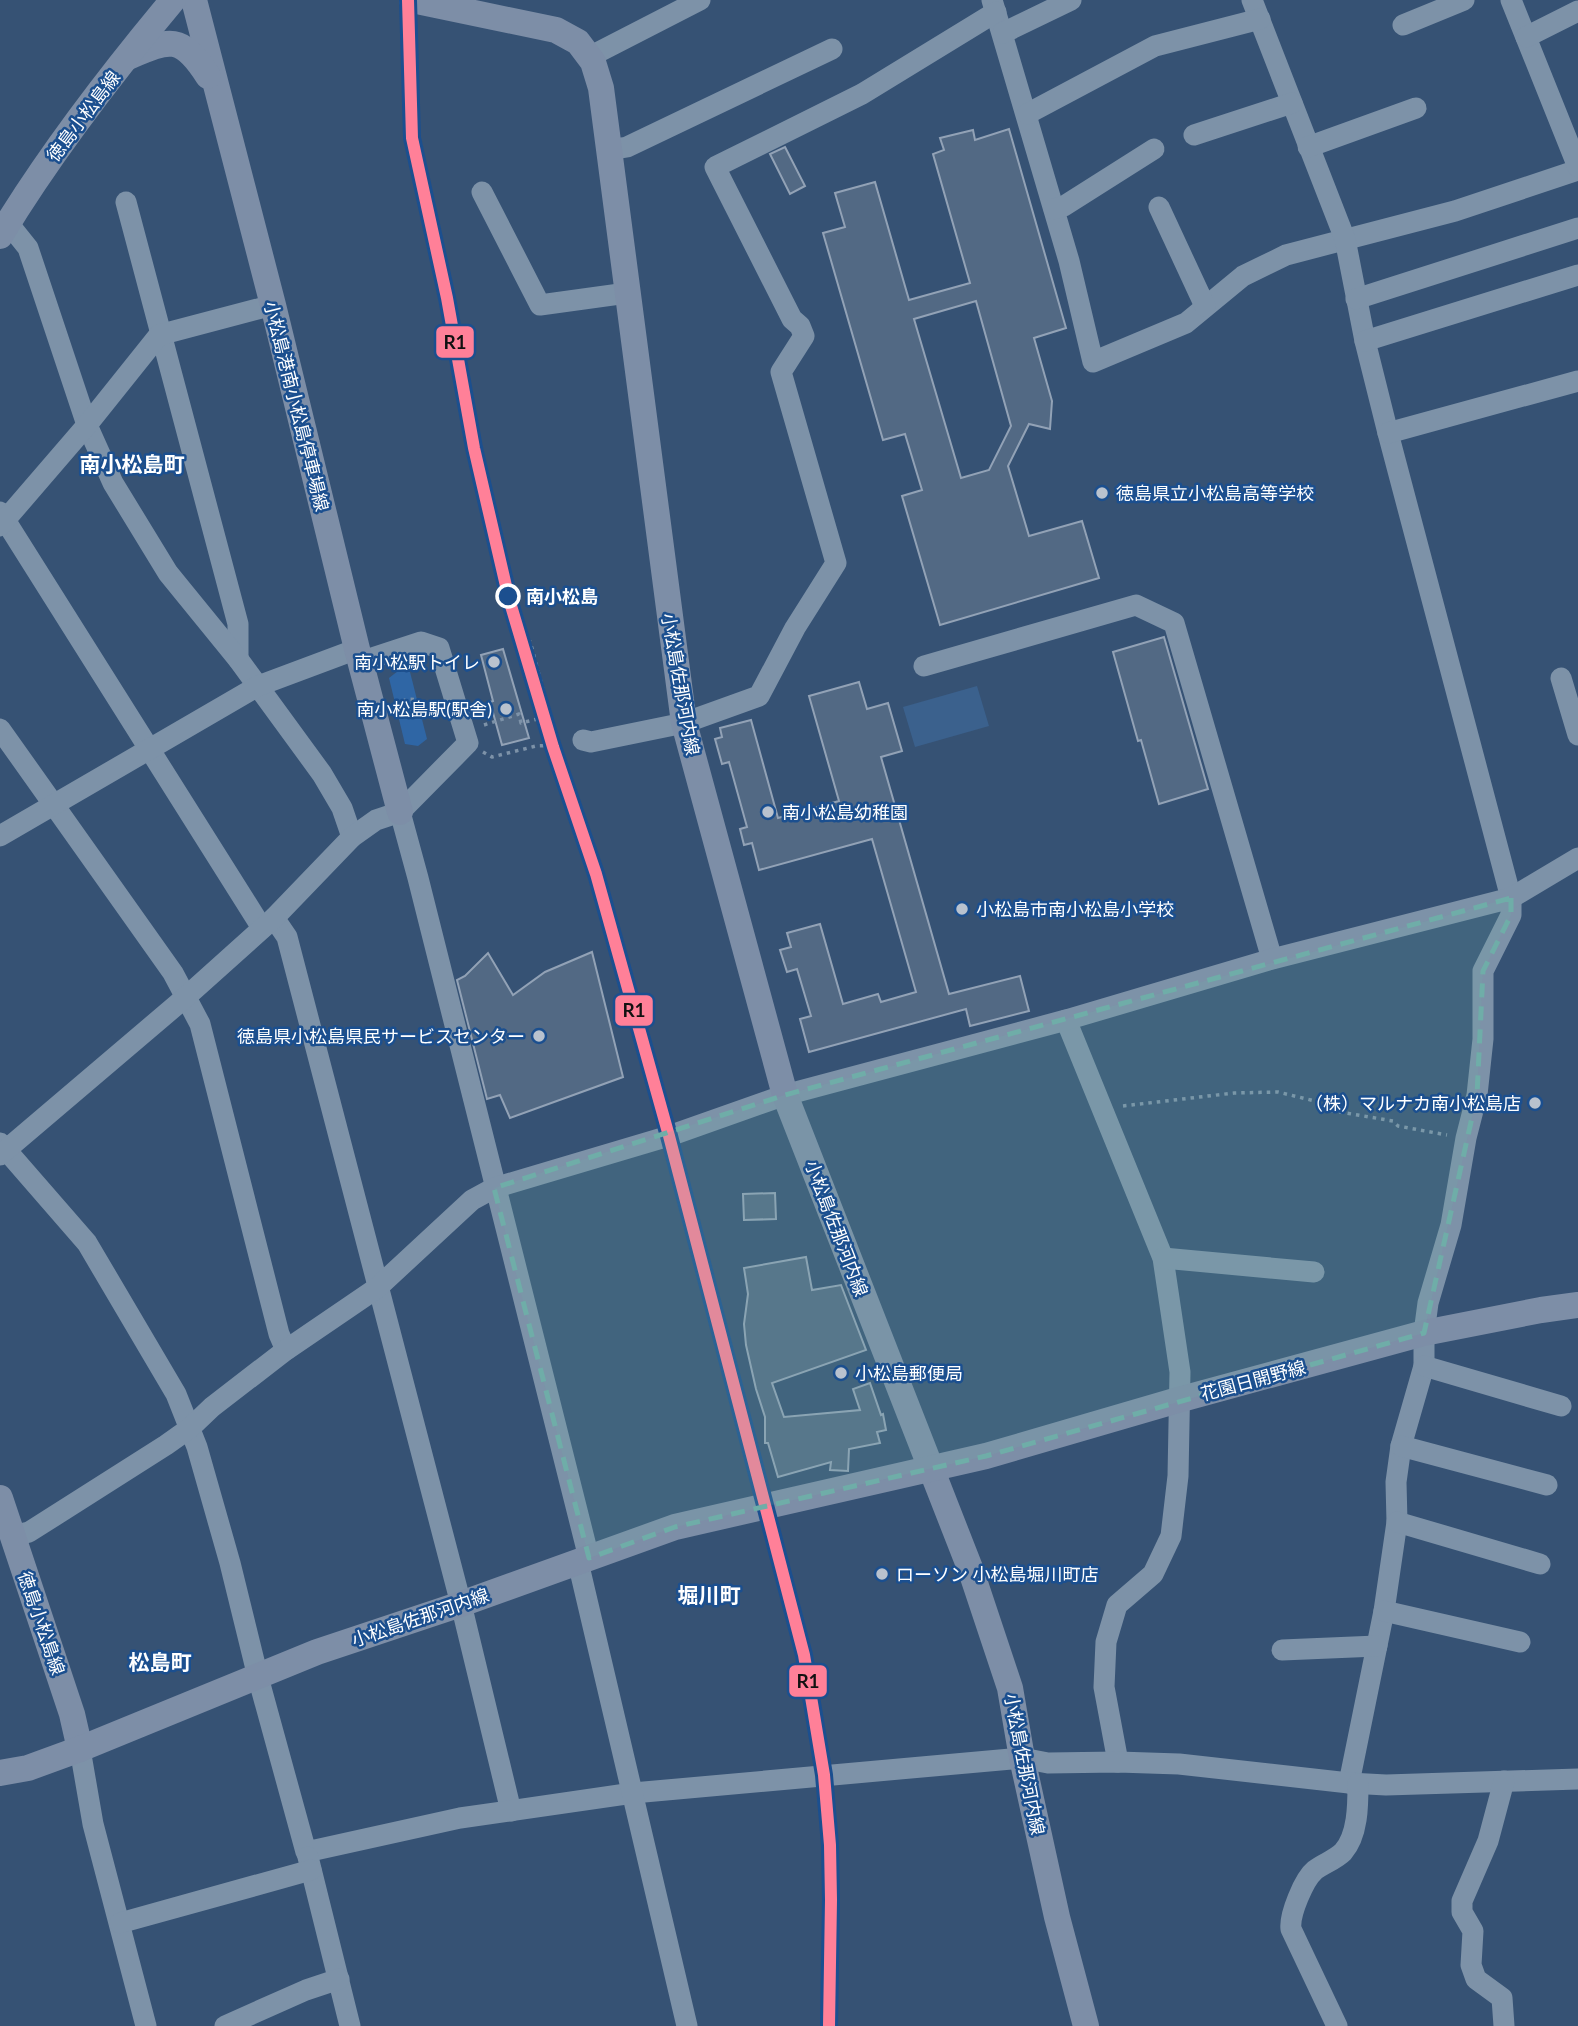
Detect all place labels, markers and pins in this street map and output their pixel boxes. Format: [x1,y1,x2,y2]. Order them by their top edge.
place label: 徳島県立小松島高等学校 [1116,482,1314,504]
marker: 徳島県立小松島高等学校 [1094,485,1110,501]
marker: 南小松島 [496,584,520,608]
place label: 南小松島 [526,585,598,607]
place label: 南小松駅トイレ [354,651,480,673]
marker: 南小松駅トイレ [486,654,502,670]
place label: 南小松島駅(駅舎) [356,698,492,720]
marker: 南小松島駅(駅舎) [498,701,514,717]
place label: 南小松島幼稚園 [782,801,908,823]
marker: 南小松島幼稚園 [760,804,776,820]
place label: 小松島市南小松島小学校 [976,898,1174,920]
marker: 小松島市南小松島小学校 [954,901,970,917]
place label: 徳島県小松島県民サービスセンター [237,1025,525,1047]
marker: 徳島県小松島県民サービスセンター [531,1028,547,1044]
place label: （株）マルナカ南小松島店 [1305,1092,1521,1114]
marker: （株）マルナカ南小松島店 [1527,1095,1543,1111]
place label: 小松島郵便局 [855,1362,963,1384]
marker: 小松島郵便局 [833,1365,849,1381]
place label: ローソン 小松島堀川町店 [896,1563,1099,1585]
marker: ローソン 小松島堀川町店 [874,1566,890,1582]

